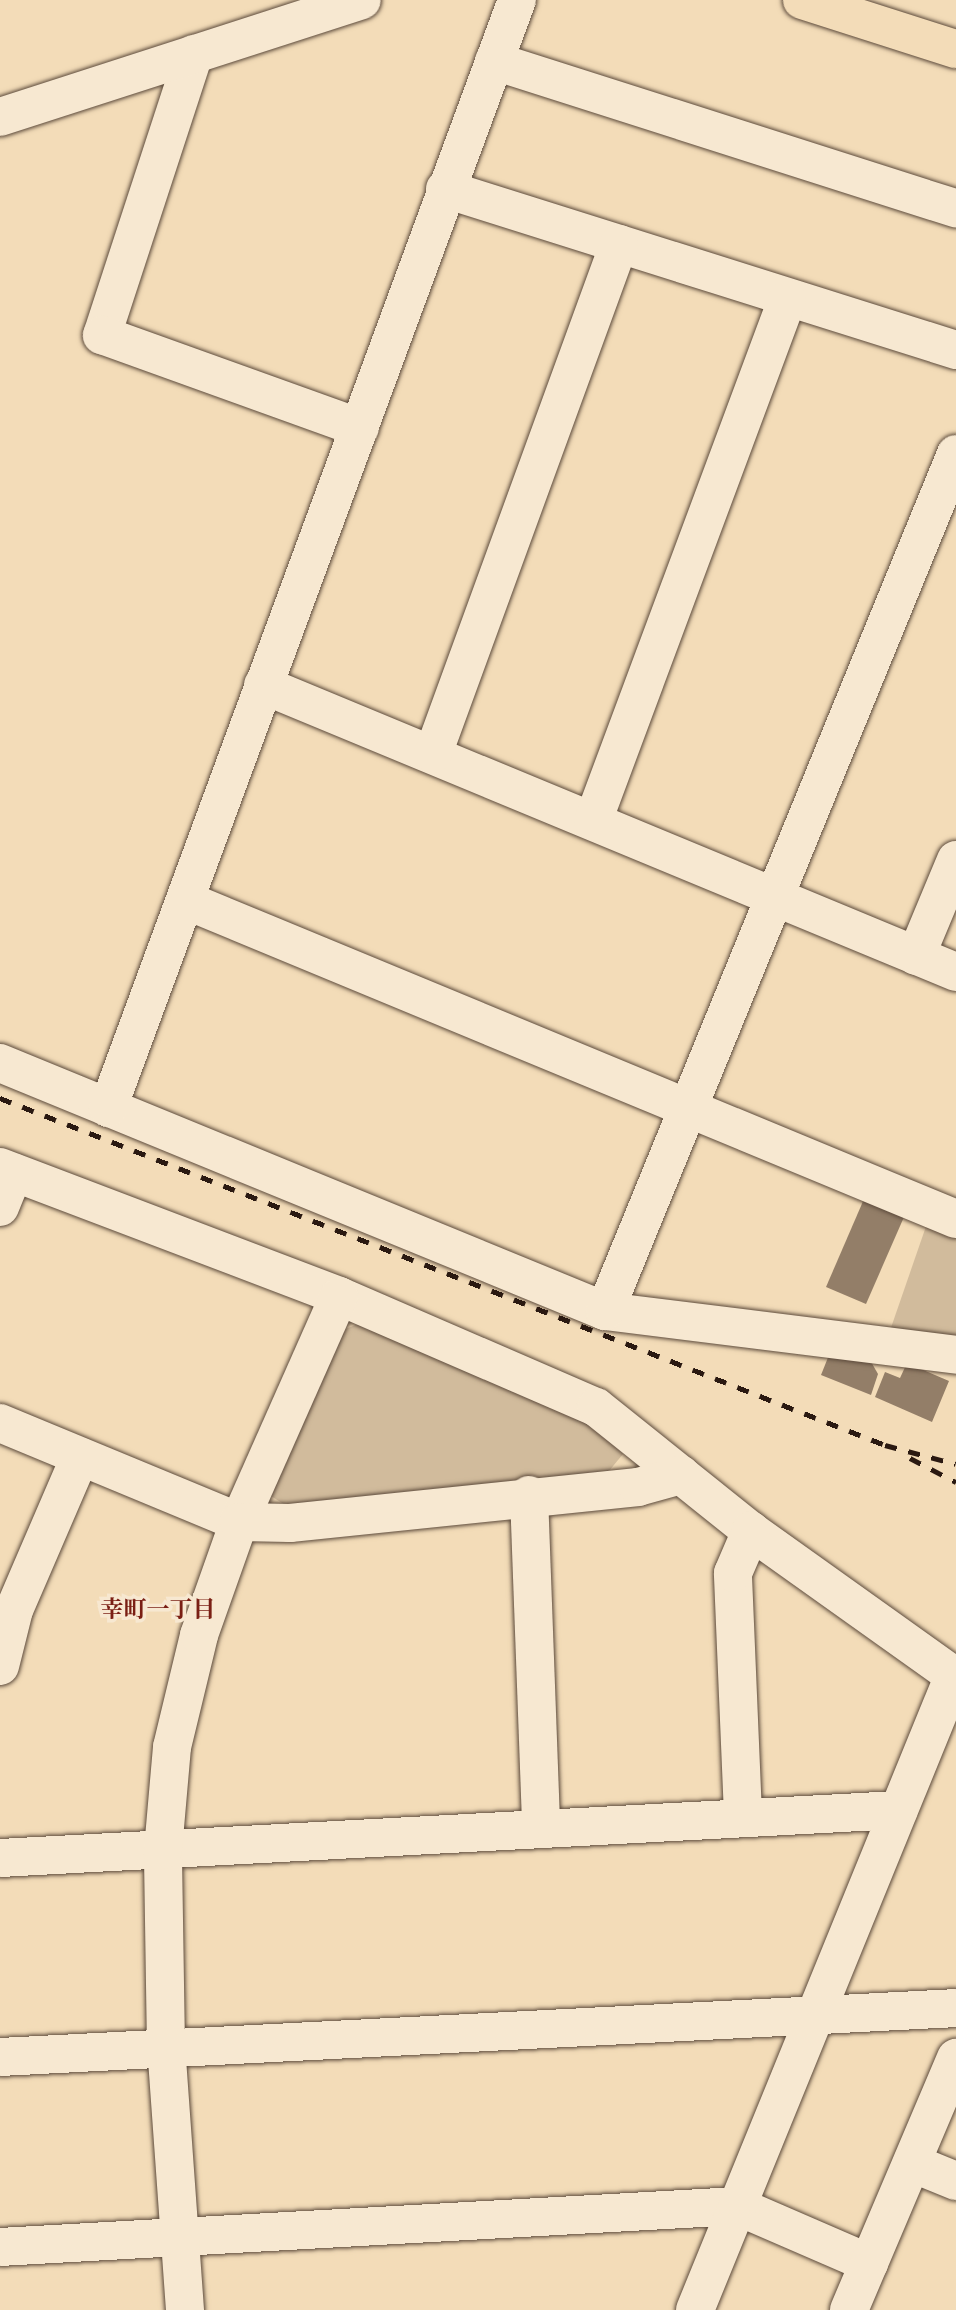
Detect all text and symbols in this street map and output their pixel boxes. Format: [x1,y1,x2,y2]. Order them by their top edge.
district label: 幸町一丁目 [101,1596,215,1624]

